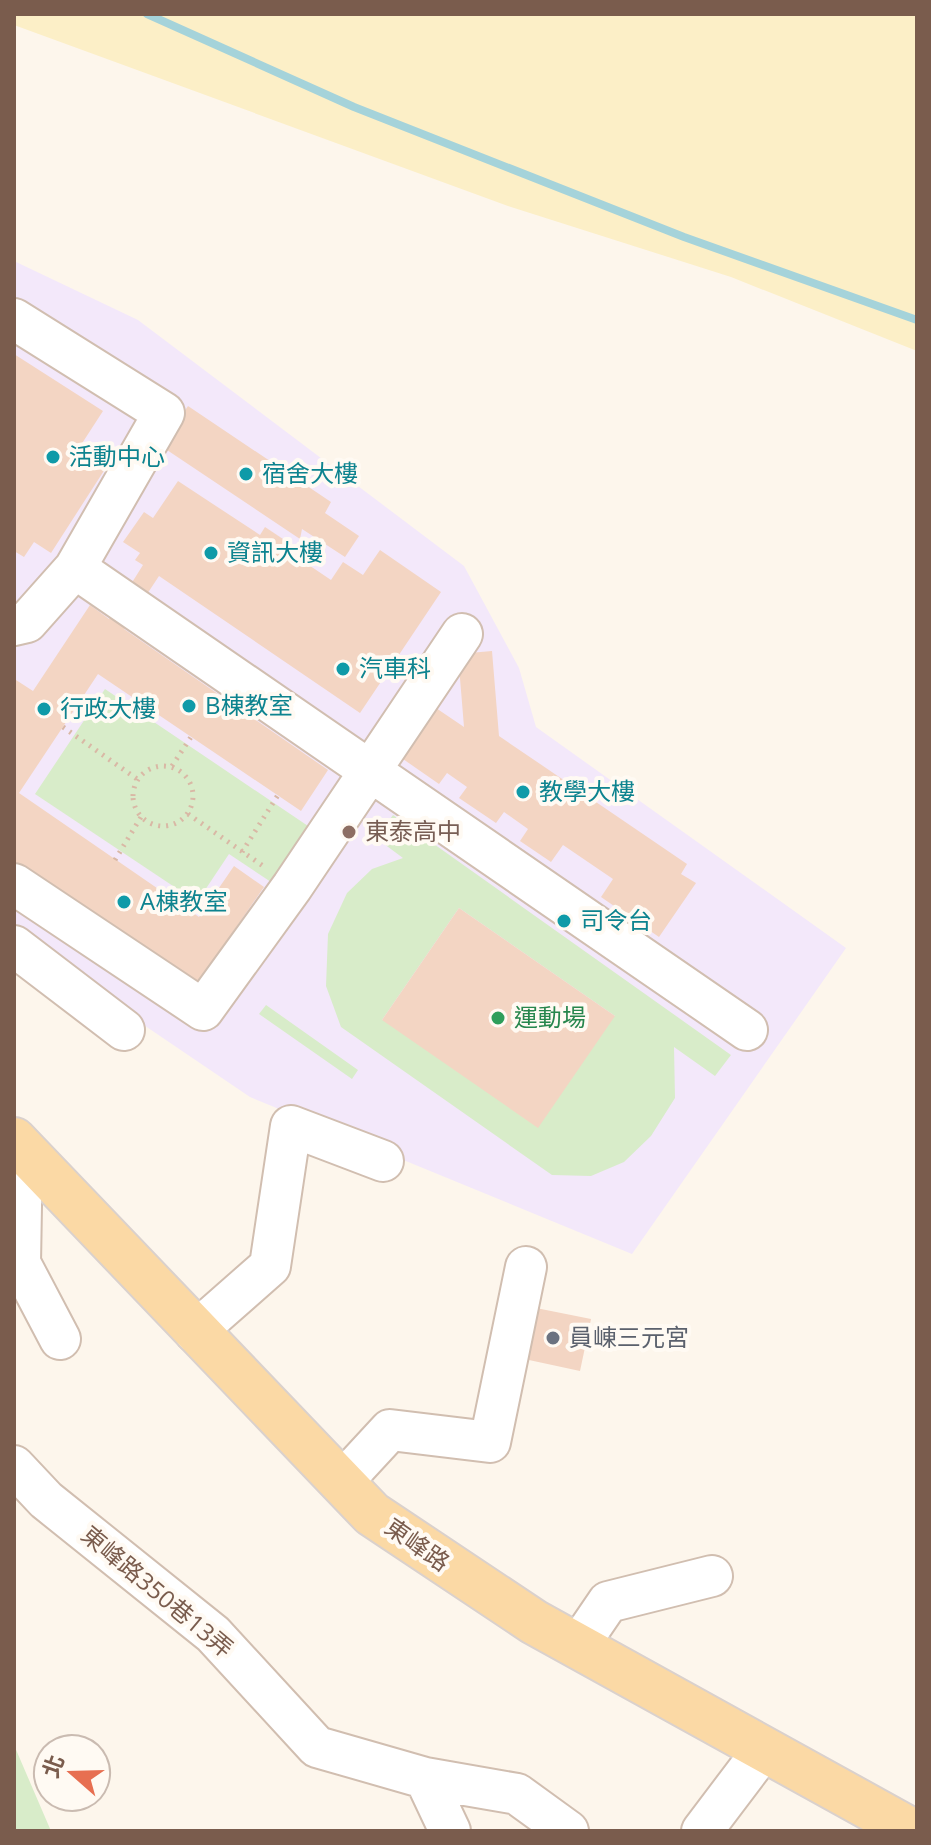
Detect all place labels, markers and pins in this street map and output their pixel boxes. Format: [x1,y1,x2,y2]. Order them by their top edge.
place label: 活動中心 [69,439,165,472]
marker: 活動中心 [44,448,62,466]
place label: 宿舍大樓 [262,456,358,489]
marker: 宿舍大樓 [237,465,255,483]
place label: 資訊大樓 [227,535,323,568]
marker: 資訊大樓 [202,544,220,562]
place label: 汽車科 [359,651,431,684]
marker: 汽車科 [334,660,352,678]
place label: B棟教室 [205,688,293,721]
place label: 行政大樓 [60,691,156,724]
marker: B棟教室 [180,697,198,715]
marker: 行政大樓 [35,700,53,718]
place label: 教學大樓 [539,774,635,807]
marker: 教學大樓 [514,783,532,801]
place label: 東泰高中 [365,814,461,847]
marker: 東泰高中 [340,823,358,841]
place label: A棟教室 [140,884,227,917]
marker: A棟教室 [115,893,133,911]
place label: 司令台 [580,903,652,936]
marker: 司令台 [555,912,573,930]
place label: 運動場 [514,1000,586,1033]
marker: 運動場 [489,1009,507,1027]
place label: 員崠三元宮 [569,1320,689,1353]
marker: 員崠三元宮 [544,1329,562,1347]

